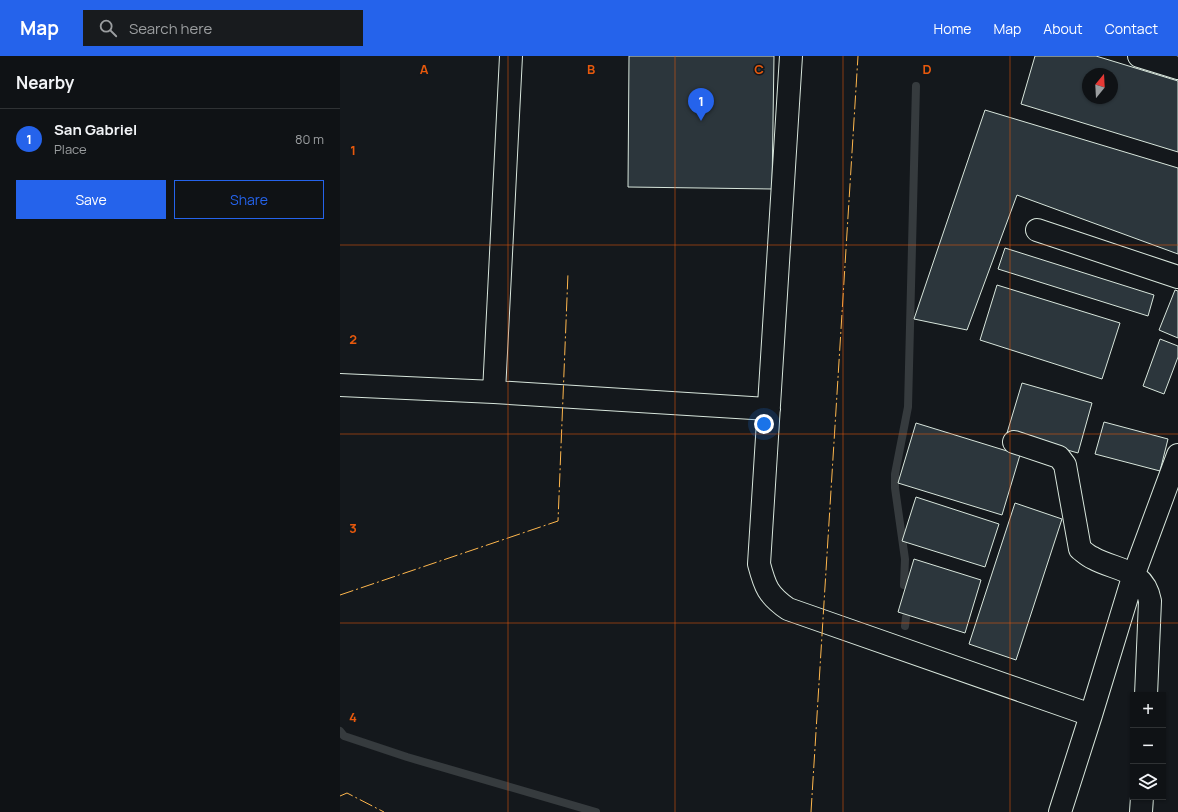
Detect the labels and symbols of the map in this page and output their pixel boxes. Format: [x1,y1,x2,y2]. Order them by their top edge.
text: A [420,60,429,78]
text: B [587,60,595,78]
text: C [754,60,764,78]
text: D [922,60,932,78]
north arrow [1082,68,1118,104]
pin: 1 [688,88,714,121]
text: 1 [350,141,356,159]
text: 2 [349,330,357,348]
your location [754,414,774,434]
text: 3 [349,519,357,537]
text: 4 [349,708,357,726]

